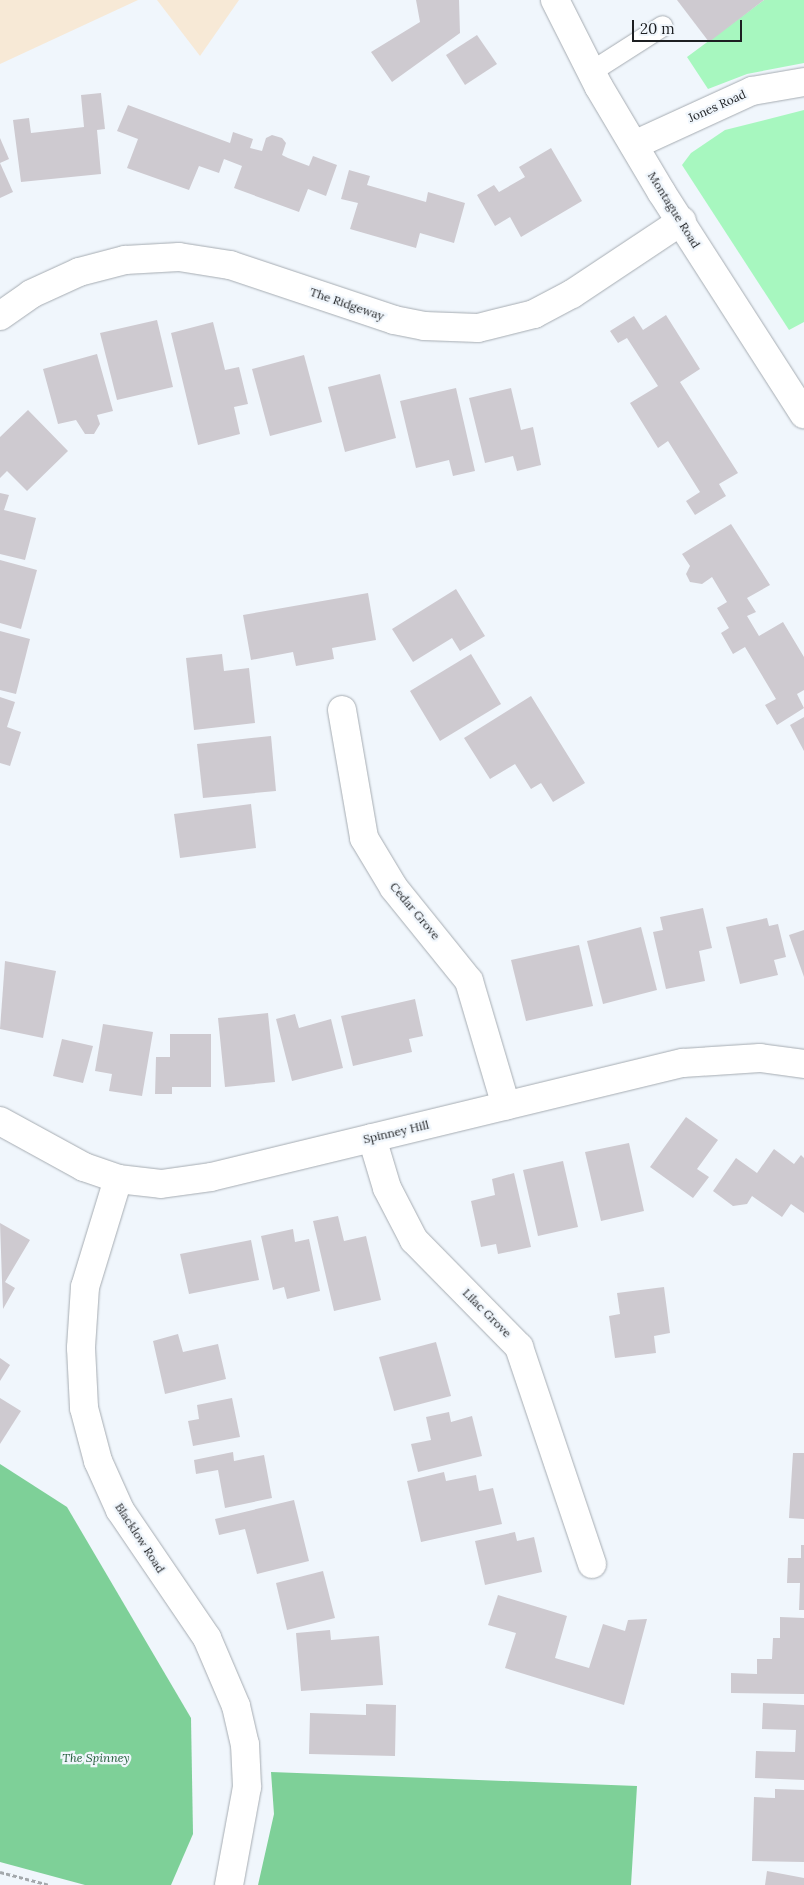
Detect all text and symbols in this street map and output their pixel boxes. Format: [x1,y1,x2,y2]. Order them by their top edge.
scale bar [634,10,744,42]
text: 20 m [640,19,675,38]
street label: Jones Road [686,87,748,125]
street label: Montague Road [645,169,703,251]
street label: The Ridgeway [308,285,386,323]
street label: Cedar Grove [387,879,443,943]
street label: Spinney Hill [362,1117,430,1147]
street label: Lilac Grove [460,1286,514,1340]
street label: Blacklow Road [112,1500,168,1576]
park label: The Spinney [62,1751,130,1765]

